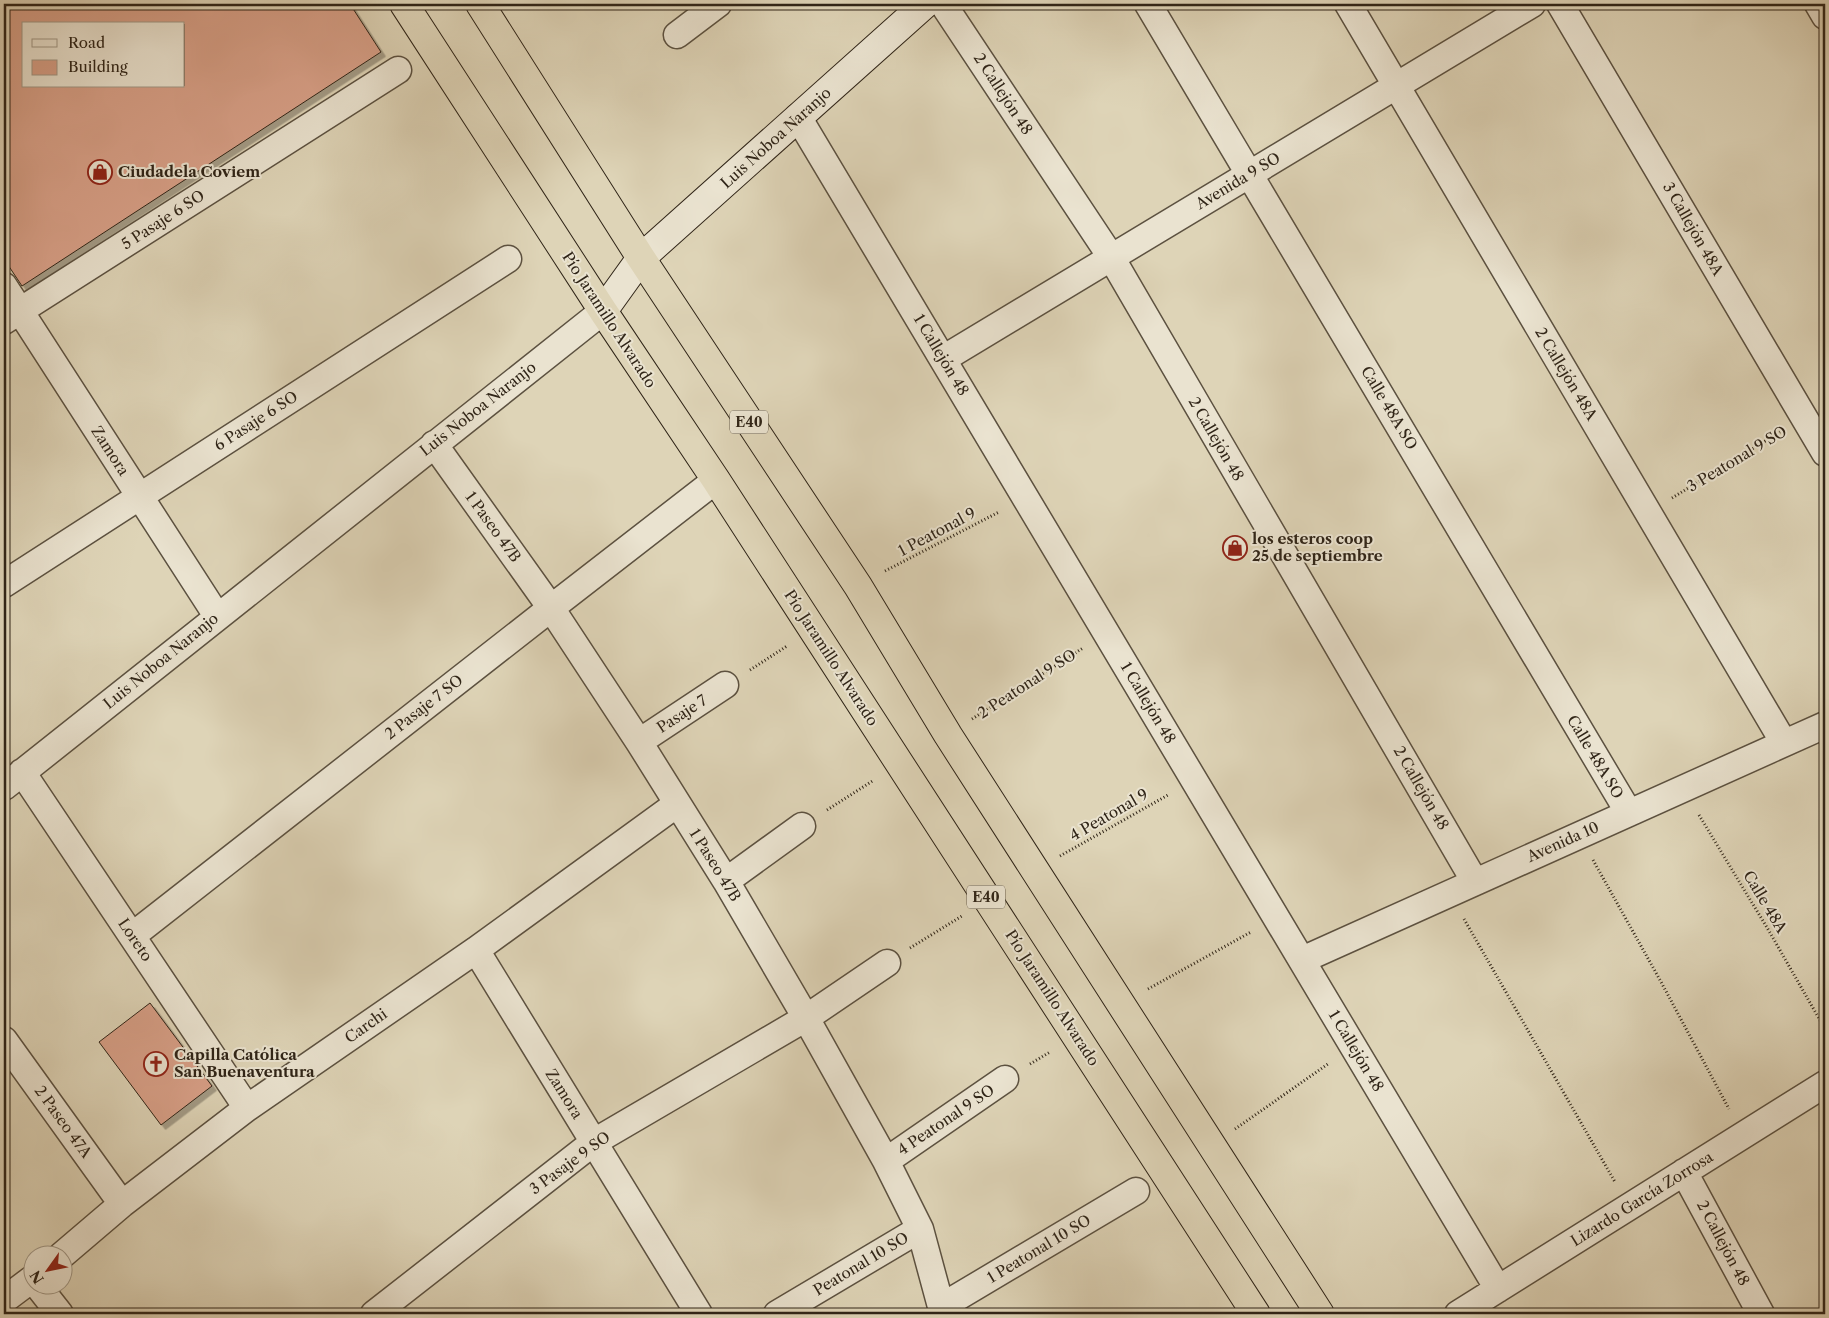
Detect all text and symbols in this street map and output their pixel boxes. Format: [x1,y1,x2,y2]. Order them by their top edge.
legend [22,22,185,88]
text: Road [68,33,105,52]
street label: 2 Callejón 48 [970,49,1037,138]
text: Building [68,57,128,76]
street label: Luis Noboa Naranjo [716,83,835,192]
street label: Avenida 9 SO [1191,148,1284,214]
shop icon: Ciudadela Coviem [87,159,113,185]
place label: Ciudadela Coviem [118,162,260,181]
street label: 3 Callejón 48A [1659,179,1728,280]
street label: 5 Pasaje 6 SO [118,186,208,253]
street label: Pío Jaramillo Alvarado [558,248,661,391]
street label: 1 Callejón 48 [910,311,973,399]
street label: 2 Callejón 48A [1531,324,1602,424]
street label: Luis Noboa Naranjo [416,357,540,460]
street label: Calle 48A SO [1357,362,1422,453]
street label: 6 Pasaje 6 SO [210,387,301,455]
street label: 2 Callejón 48 [1185,393,1248,484]
road number: E40 [730,411,768,434]
street label: 3 Peatonal 9 SO [1684,421,1790,496]
street label: Zamora [87,422,134,479]
street label: 1 Paseo 47B [461,488,525,566]
street label: 1 Peatonal 9 [895,503,979,560]
place label: los esteros coop 25 de septiembre [1252,529,1383,565]
shop icon: los esteros coop 25 de septiembre [1222,535,1248,561]
street label: Pío Jaramillo Alvarado [780,586,883,729]
street label: Luis Noboa Naranjo [99,608,222,713]
street label: 2 Peatonal 9 SO [974,645,1079,722]
street label: 1 Callejón 48 [1117,659,1180,747]
street label: 2 Pasaje 7 SO [381,670,467,743]
street label: Pasaje 7 [653,690,711,737]
street label: Calle 48A SO [1563,711,1628,802]
street label: 2 Callejón 48 [1390,742,1453,833]
street label: 4 Peatonal 9 [1066,784,1151,845]
street label: Avenida 10 [1523,817,1602,866]
street label: 1 Paseo 47B [685,825,745,905]
street label: Calle 48A [1739,867,1792,937]
road number: E40 [967,886,1005,909]
street label: Loreto [114,914,157,965]
street label: Pío Jaramillo Alvarado [1001,926,1104,1069]
street label: Carchi [341,1004,391,1047]
street label: 1 Callejón 48 [1325,1007,1388,1095]
place label: Capilla Católica San Buenaventura [174,1045,315,1081]
church icon: Capilla Católica San Buenaventura [143,1051,169,1077]
street label: Zamora [542,1065,587,1122]
street label: 4 Peatonal 9 SO [894,1080,998,1159]
street label: 2 Paseo 47A [31,1082,97,1162]
street label: 3 Pasaje 9 SO [526,1127,614,1198]
street label: Lizardo García Zorrosa [1567,1147,1716,1250]
street label: 2 Callejón 48 [1693,1197,1754,1289]
street label: 1 Peatonal 10 SO [983,1210,1094,1287]
street label: Peatonal 10 SO [810,1228,912,1299]
north arrow [22,1246,72,1296]
text: N [26,1267,48,1287]

